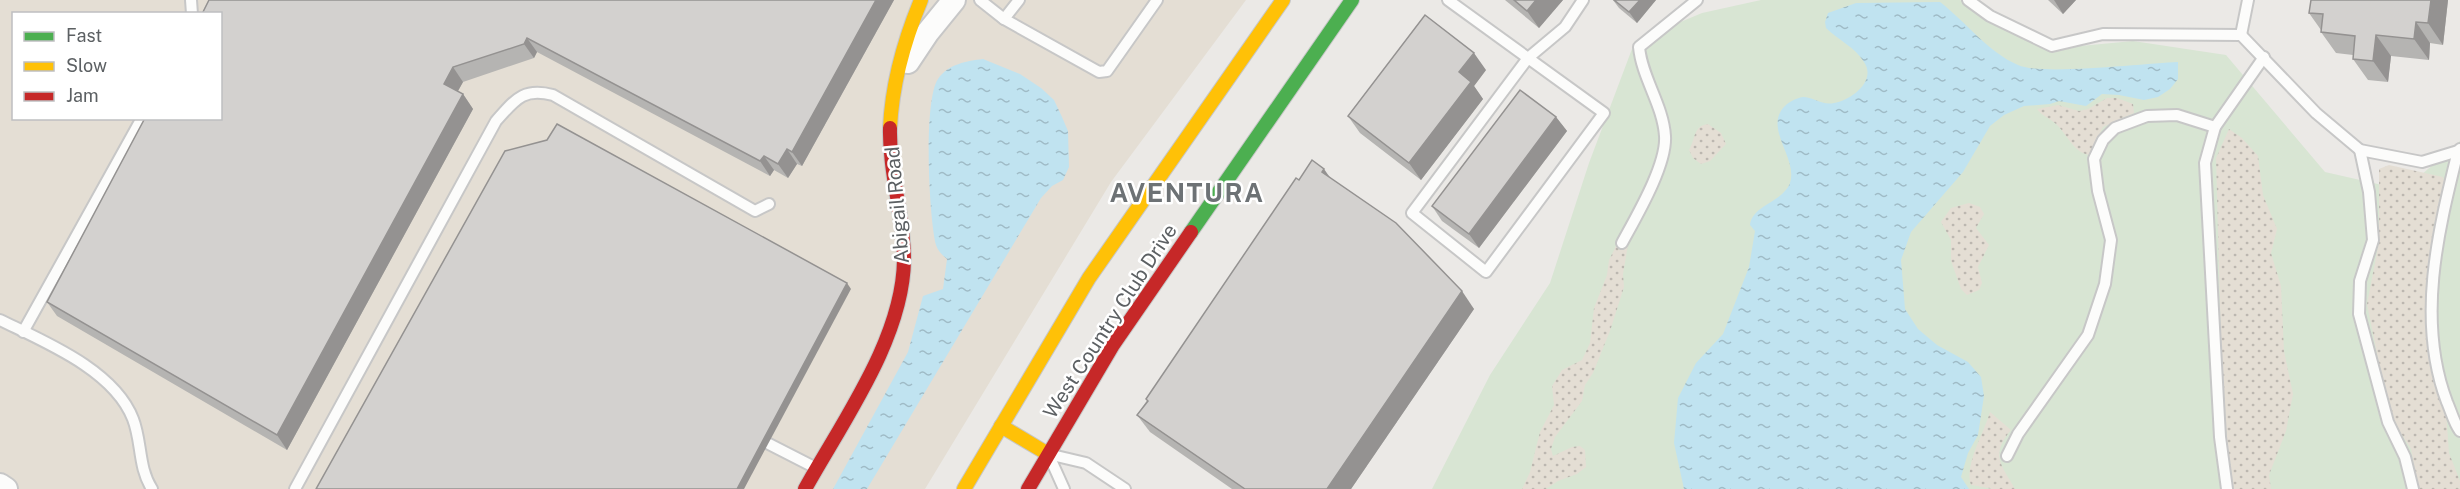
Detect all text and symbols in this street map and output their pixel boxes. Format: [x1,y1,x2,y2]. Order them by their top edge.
legend [12,12,222,120]
text: Fast [66,25,102,46]
text: Slow [66,55,107,76]
text: Jam [66,85,99,106]
street label: Abigail Road [880,145,914,265]
district label: AVENTURA [1109,177,1265,208]
street label: West Country Club Drive [1038,219,1182,423]

